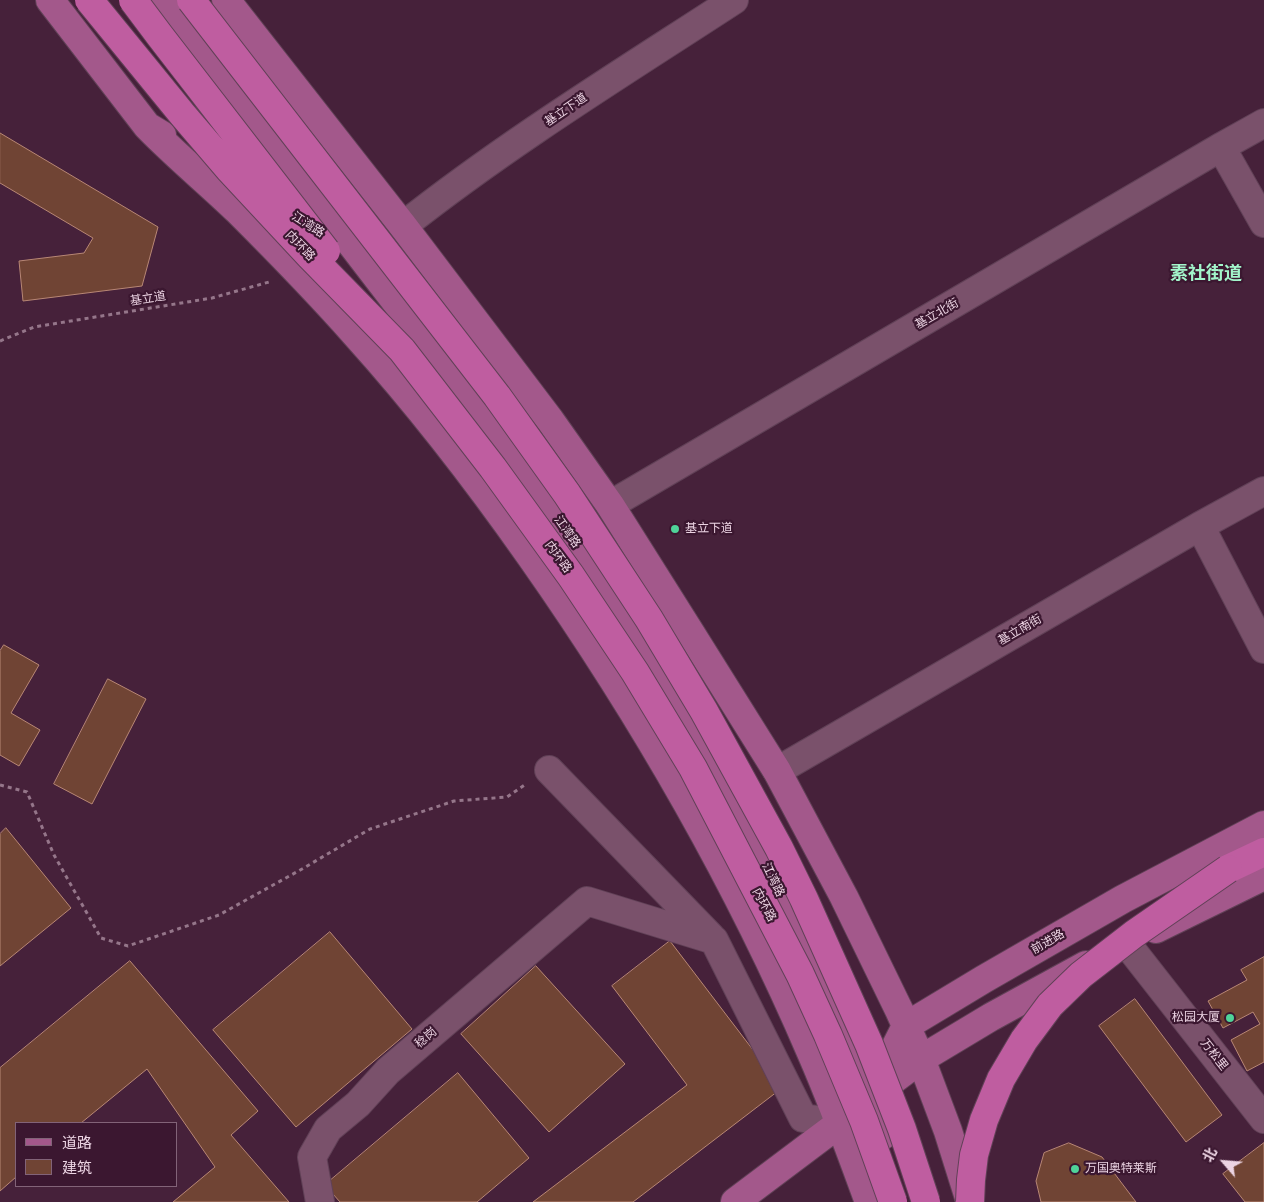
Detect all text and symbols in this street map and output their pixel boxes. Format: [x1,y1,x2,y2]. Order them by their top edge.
street label: 基立下道 [542,91,590,129]
street label: 江湾路 [289,209,327,241]
street label: 内环路 [282,228,318,264]
district label: 素社街道 [1170,263,1242,285]
street label: 基立道 [129,289,167,309]
street label: 基立北街 [913,296,961,332]
street label: 江湾路 [551,513,583,551]
place label: 基立下道 [685,522,733,536]
marker: 基立下道 [669,523,681,535]
street label: 内环路 [542,538,574,576]
street label: 基立南街 [996,612,1044,648]
street label: 江湾路 [759,861,787,899]
street label: 内环路 [749,886,779,924]
street label: 前进路 [1029,927,1067,957]
place label: 松园大厦 [1172,1011,1220,1025]
marker: 松园大厦 [1224,1012,1236,1024]
street label: 稔岗 [412,1025,440,1051]
street label: 万松里 [1197,1036,1231,1074]
legend [15,1122,178,1187]
text: 道路 [62,1134,92,1152]
north arrow [1199,1137,1249,1187]
text: 北 [1199,1145,1221,1165]
text: 建筑 [62,1159,92,1177]
place label: 万国奥特莱斯 [1085,1162,1157,1176]
marker: 万国奥特莱斯 [1069,1163,1081,1175]

